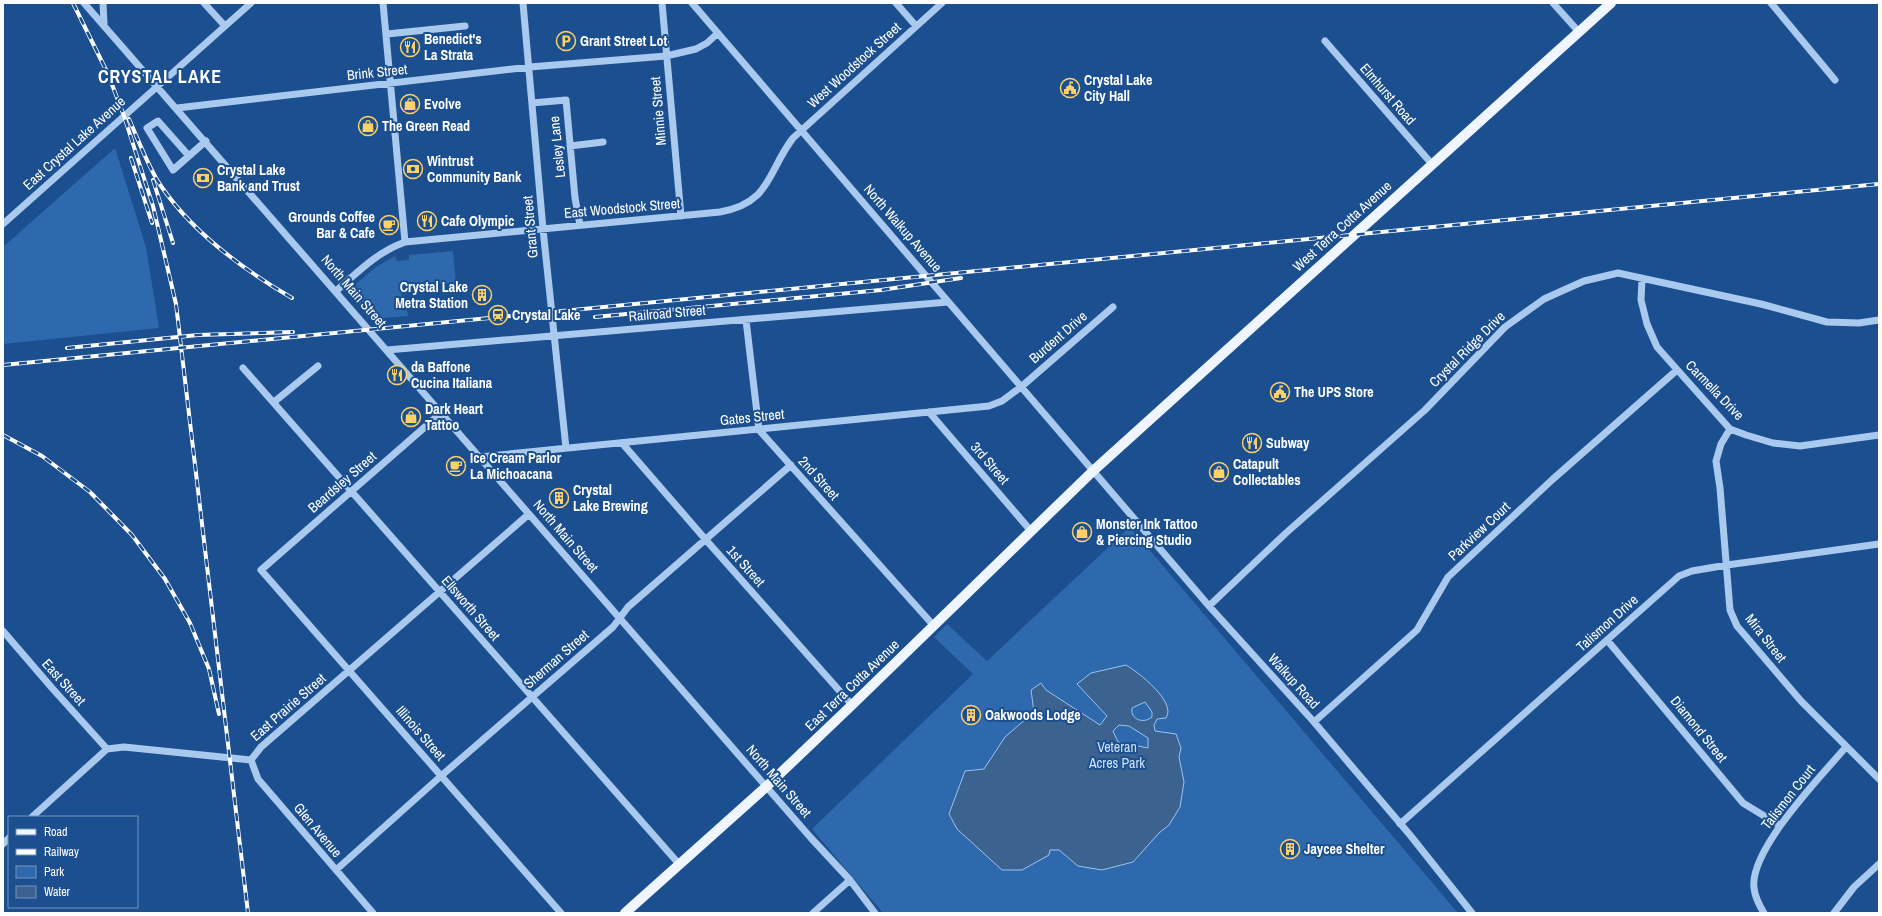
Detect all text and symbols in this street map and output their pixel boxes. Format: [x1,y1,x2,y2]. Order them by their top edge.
street label: West Woodstock Street [804,18,904,112]
place label: Benedict's La Strata [424,30,482,64]
parking icon: Grant Street Lot [555,30,577,52]
place label: Grant Street Lot [580,32,668,50]
restaurant icon: Benedict's La Strata [399,36,421,58]
street label: Elmhurst Road [1356,59,1420,129]
street label: Brink Street [346,60,408,84]
district label: CRYSTAL LAKE [98,64,222,89]
place label: Crystal Lake City Hall [1084,71,1152,105]
street label: Minnie Street [646,76,670,146]
public building icon: Crystal Lake City Hall [1059,77,1081,99]
street label: East Crystal Lake Avenue [19,92,129,194]
shop icon: Evolve [399,93,421,115]
place label: Evolve [424,95,461,113]
shop icon: The Green Read [357,115,379,137]
street label: Lesley Lane [545,115,569,179]
place label: The Green Read [382,117,470,135]
place label: Wintrust Community Bank [427,152,522,186]
bank icon: Wintrust Community Bank [402,158,424,180]
place label: Crystal Lake Bank and Trust [217,161,300,195]
bank icon: Crystal Lake Bank and Trust [192,167,214,189]
street label: West Terra Cotta Avenue [1289,177,1395,275]
street label: North Walkup Avenue [860,180,946,276]
street label: East Woodstock Street [563,194,681,222]
street label: Grant Street [518,195,542,259]
place label: Grounds Coffee Bar & Cafe [288,208,375,242]
restaurant icon: Cafe Olympic [416,210,438,232]
place label: Cafe Olympic [441,212,514,230]
cafe icon: Grounds Coffee Bar & Cafe [378,214,400,236]
street label: North Main Street [317,251,391,331]
place label: Crystal Lake Metra Station [395,278,468,312]
building icon: Crystal Lake Metra Station [471,284,493,306]
street label: Railroad Street [628,301,706,325]
station icon: Crystal Lake [487,304,509,326]
place label: Crystal Lake [512,306,580,324]
street label: Burdent Drive [1025,307,1091,367]
street label: Crystal Ridge Drive [1425,307,1509,391]
street label: Carmella Drive [1682,356,1748,424]
place label: da Baffone Cucina Italiana [411,358,493,392]
restaurant icon: da Baffone Cucina Italiana [386,364,408,386]
public building icon: The UPS Store [1269,381,1291,403]
place label: The UPS Store [1294,383,1374,401]
place label: Dark Heart Tattoo [425,400,483,434]
street label: Gates Street [719,405,785,429]
shop icon: Dark Heart Tattoo [400,406,422,428]
restaurant icon: Subway [1241,432,1263,454]
place label: Subway [1266,434,1310,452]
street label: 3rd Street [967,438,1013,488]
street label: Beardsley Street [304,447,380,517]
place label: Ice Cream Parlor La Michoacana [470,449,562,483]
street label: 2nd Street [795,452,843,504]
cafe icon: Ice Cream Parlor La Michoacana [445,455,467,477]
place label: Catapult Collectables [1233,455,1301,489]
shop icon: Catapult Collectables [1208,461,1230,483]
place label: Crystal Lake Brewing [573,481,648,515]
building icon: Crystal Lake Brewing [548,487,570,509]
street label: North Main Street [529,496,603,576]
street label: Parkview Court [1444,498,1514,564]
place label: Monster Ink Tattoo & Piercing Studio [1096,515,1198,549]
shop icon: Monster Ink Tattoo & Piercing Studio [1071,521,1093,543]
street label: 1st Street [723,542,769,590]
street label: Ellsworth Street [438,572,504,644]
street label: Talismon Drive [1572,591,1642,655]
street label: Mira Street [1741,610,1791,666]
street label: Sherman Street [520,626,592,692]
street label: East Terra Cotta Avenue [801,635,903,735]
street label: Walkup Road [1264,650,1324,712]
street label: East Street [38,655,90,709]
street label: East Prairie Street [246,669,330,745]
street label: Diamond Street [1667,692,1731,766]
street label: Illinois Street [392,702,450,764]
building icon: Oakwoods Lodge [960,704,982,726]
place label: Oakwoods Lodge [985,706,1081,724]
park label: Veteran Acres Park [1088,738,1145,772]
street label: North Main Street [742,741,816,821]
street label: Talismon Court [1757,761,1819,833]
street label: Glen Avenue [290,799,346,861]
legend [8,816,138,908]
text: Road [44,824,68,840]
building icon: Jaycee Shelter [1279,838,1301,860]
place label: Jaycee Shelter [1304,840,1385,858]
text: Railway [44,844,79,860]
text: Park [44,864,64,880]
text: Water [44,884,71,900]

